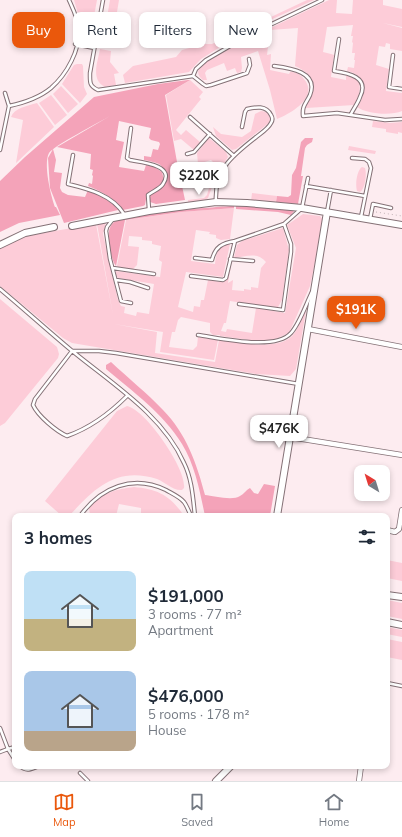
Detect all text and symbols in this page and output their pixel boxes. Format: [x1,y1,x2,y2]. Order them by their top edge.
chip: Buy [12,12,65,48]
chip: Rent [73,12,131,48]
chip: Filters [139,12,206,48]
chip: New [214,12,272,48]
pin: $220K [171,162,227,196]
text: $220K [179,167,219,183]
pin: $191K [328,296,384,330]
text: $191K [336,301,376,317]
pin: $476K [251,415,307,449]
text: $476K [259,420,299,436]
north arrow [354,465,390,501]
map controls [354,465,390,501]
icon: filters [356,526,378,548]
text: 3 homes [24,527,92,548]
text: $191,000 [148,585,224,606]
icon: home [56,587,104,635]
text: 3 rooms · 77 m² [148,606,242,622]
text: Apartment [148,622,213,638]
text: $476,000 [148,685,224,706]
icon: home [56,687,104,735]
text: 5 rooms · 178 m² [148,706,249,722]
text: House [148,722,186,738]
tab: Map [53,791,76,829]
tab: Saved [181,791,213,829]
tab: Home [319,791,349,829]

